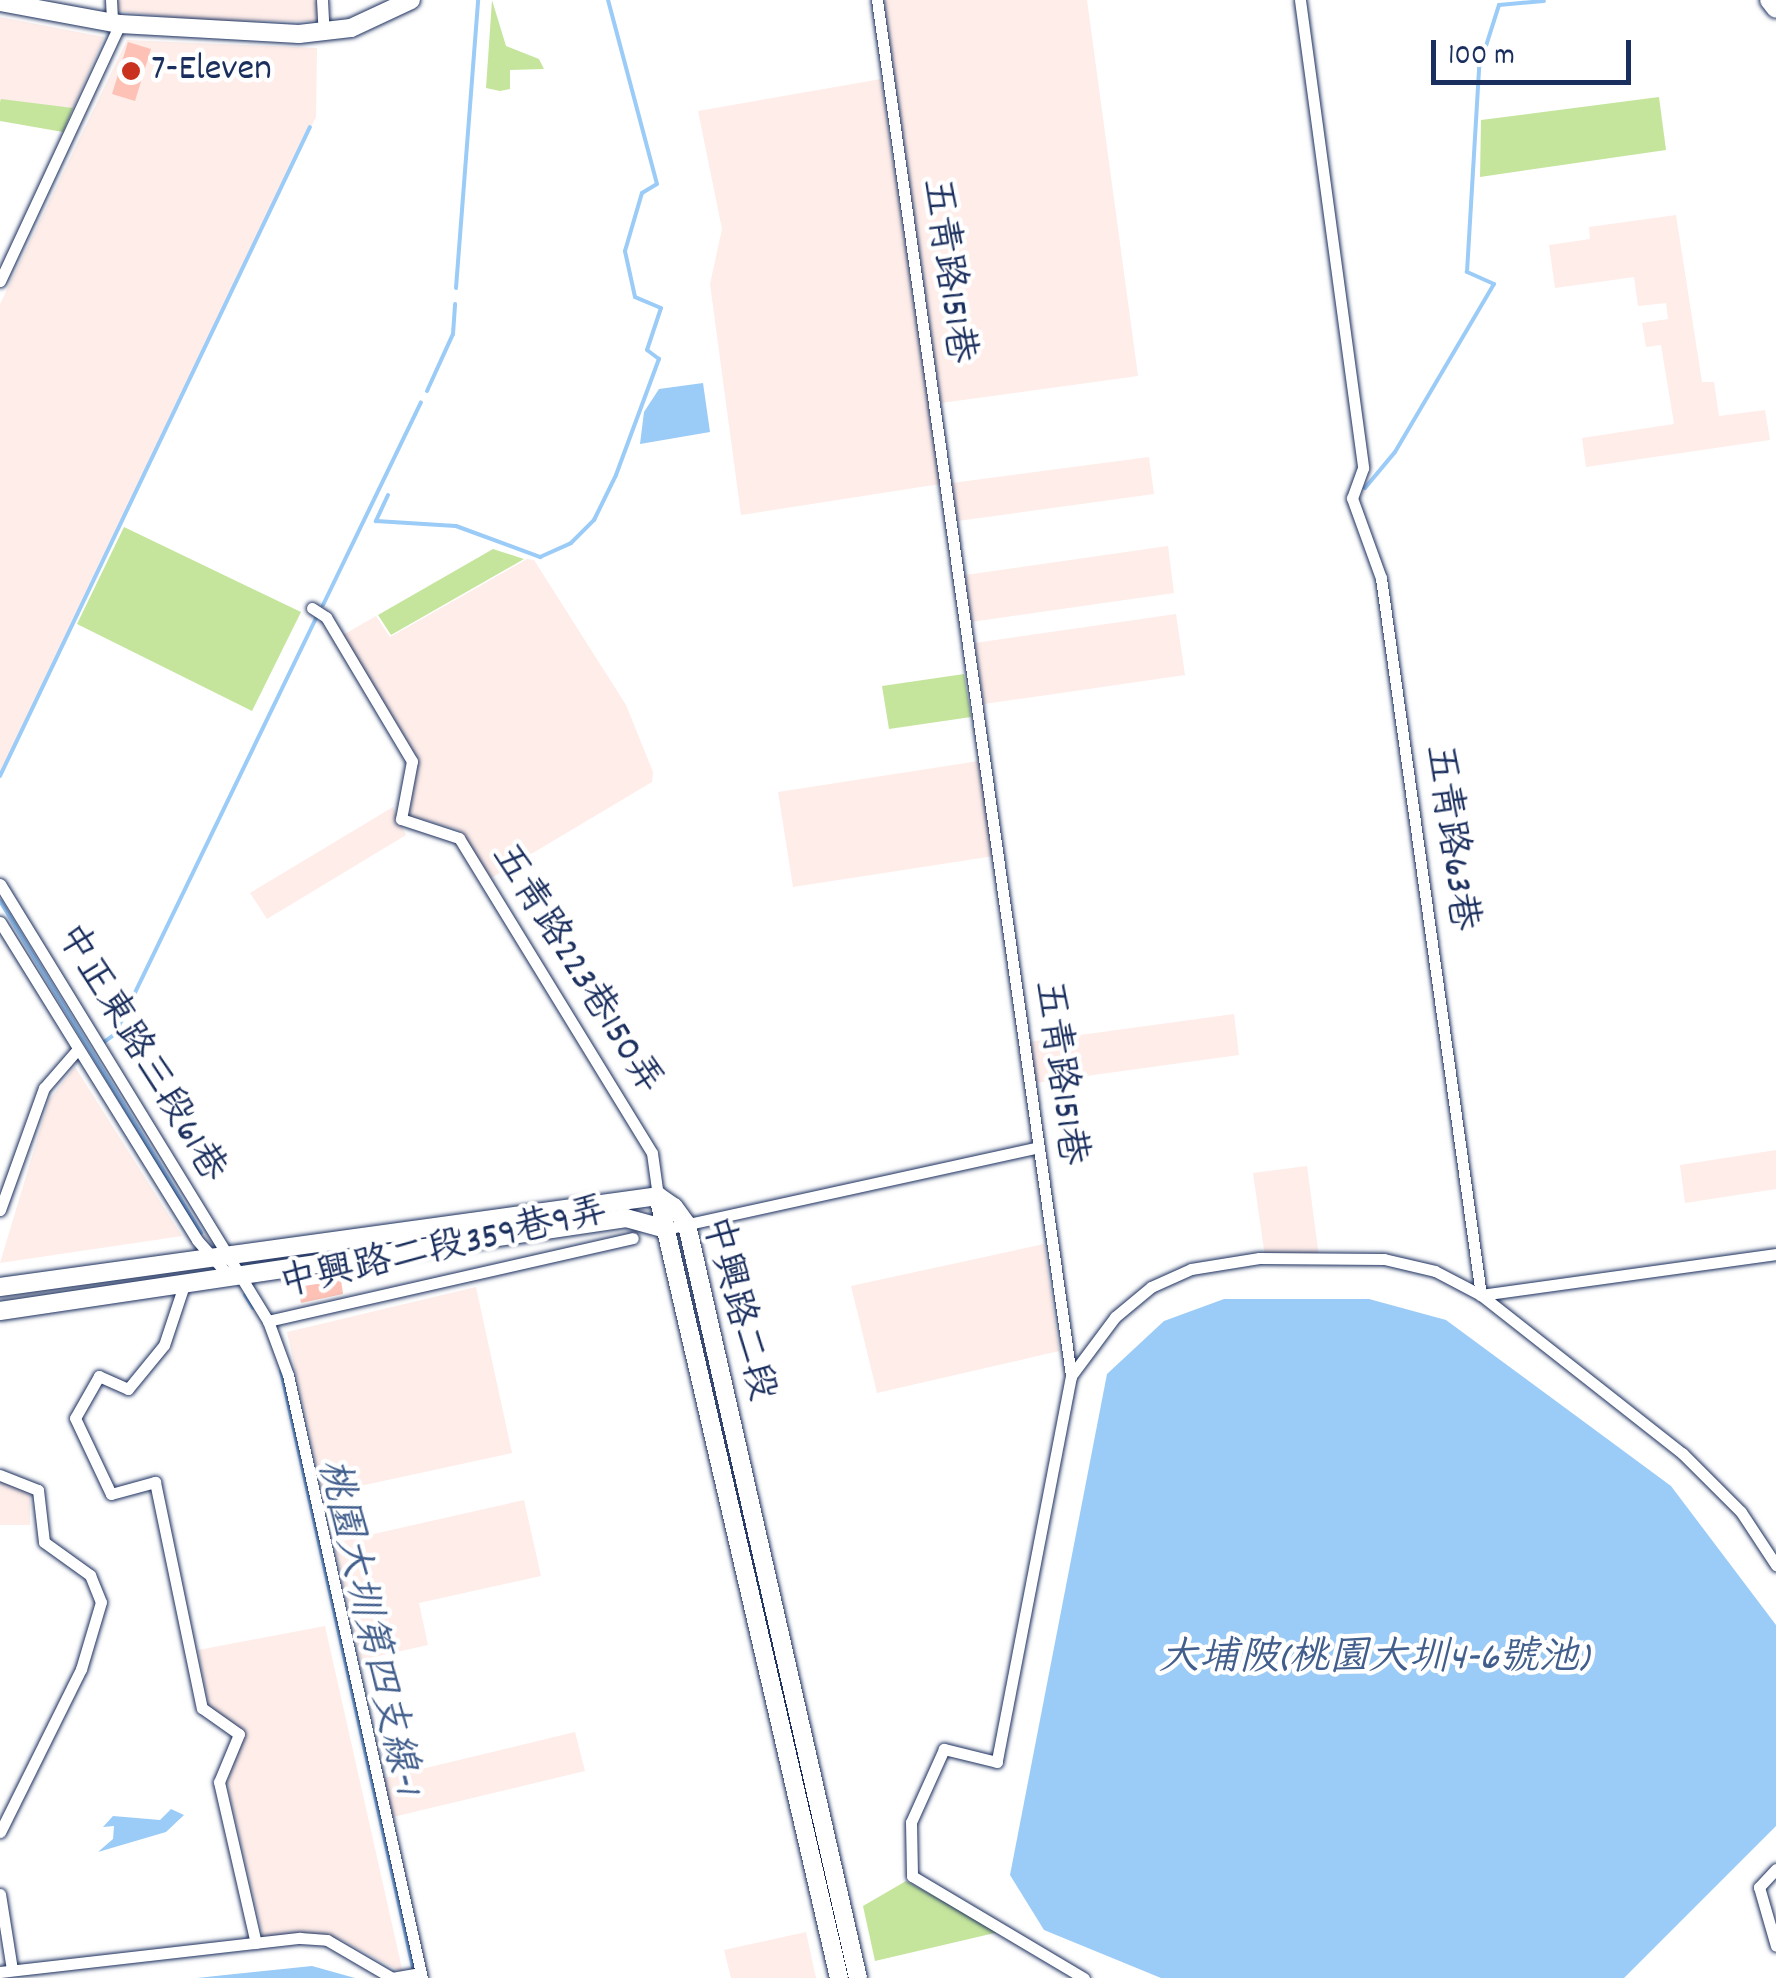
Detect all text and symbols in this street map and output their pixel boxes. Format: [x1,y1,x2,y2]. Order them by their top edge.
scale bar [1436,20,1636,82]
text: 100 m [1448,36,1515,79]
place label: 7-Eleven [151,48,272,94]
marker: 7-Eleven [120,60,142,82]
street label: 五青路151巷 [910,176,982,366]
street label: 五青路63巷 [1413,742,1485,934]
street label: 五青路223巷150弄 [480,836,670,1104]
street label: 中正東路三段61巷 [44,917,234,1191]
street label: 五青路151巷 [1022,978,1094,1168]
street label: 中興路二段359巷9弄 [276,1190,612,1310]
street label: 中興路二段 [689,1211,783,1407]
water label: 桃園大圳第四支線-1 [304,1455,428,1799]
water label: 大埔陂(桃園大圳4-6號池) [1159,1637,1589,1685]

